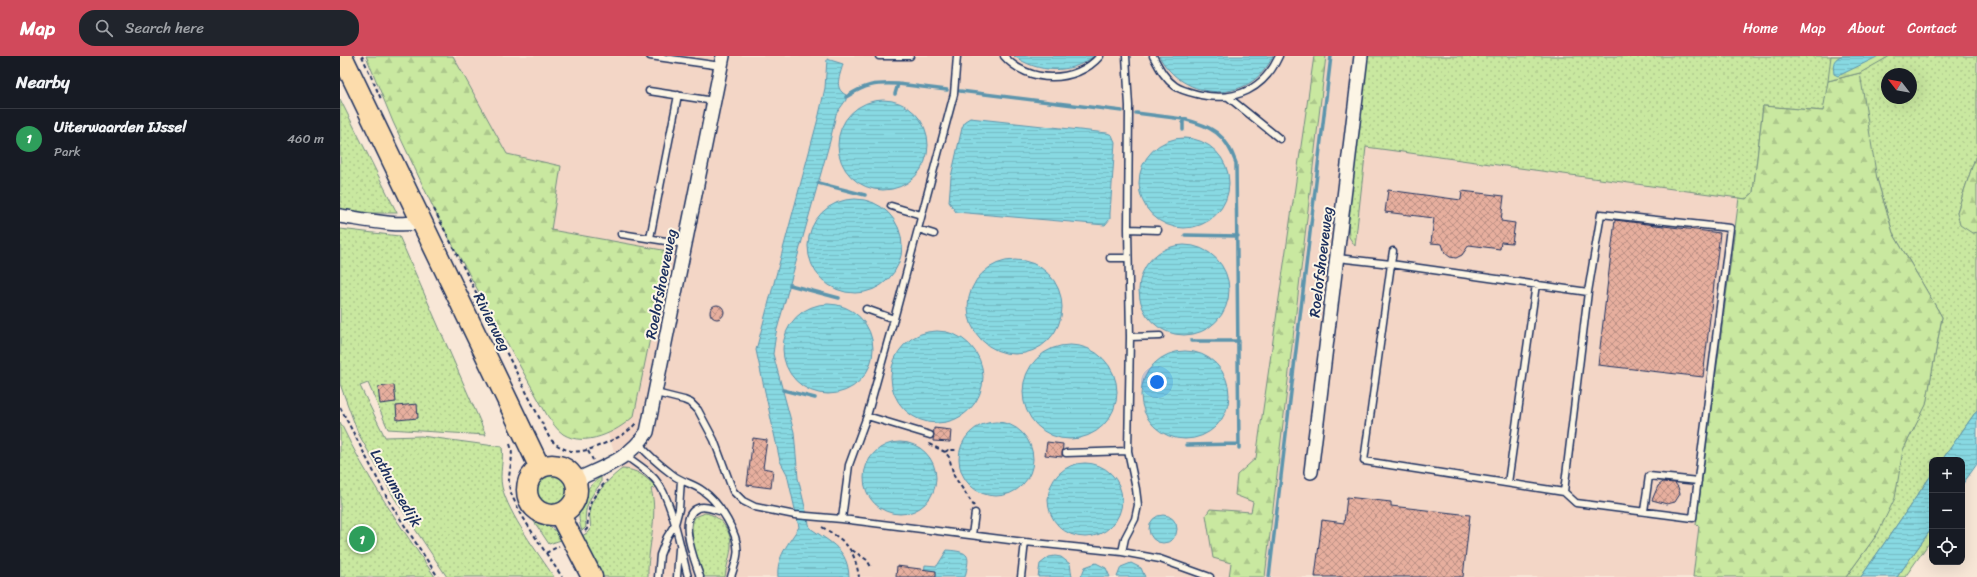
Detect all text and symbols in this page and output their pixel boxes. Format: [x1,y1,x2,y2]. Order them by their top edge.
search box [79,10,359,46]
text: Map [20,12,55,45]
text: Search here [125,15,204,41]
text: Home [1743,16,1778,41]
text: Map [1800,16,1826,41]
text: About [1848,16,1885,41]
text: Contact [1907,16,1957,41]
icon: search [93,17,115,39]
text: Nearby [16,67,70,97]
north arrow [1881,68,1917,104]
text: Uiterwaarden IJssel [54,114,186,140]
text: 1 [26,127,32,150]
text: 460 m [287,127,324,150]
text: Park [54,140,81,163]
street label: Roelofshoeveweg [1301,204,1341,319]
street label: Roelofshoeveweg [638,226,685,341]
street label: Rivierweg [466,288,518,357]
your location [1147,372,1167,392]
street label: Lathumsedijk [363,444,430,533]
map controls [1929,457,1965,565]
button: + [1929,457,1965,493]
button: − [1929,493,1965,529]
pin: 1 [349,524,375,554]
button: locate [1929,529,1965,565]

